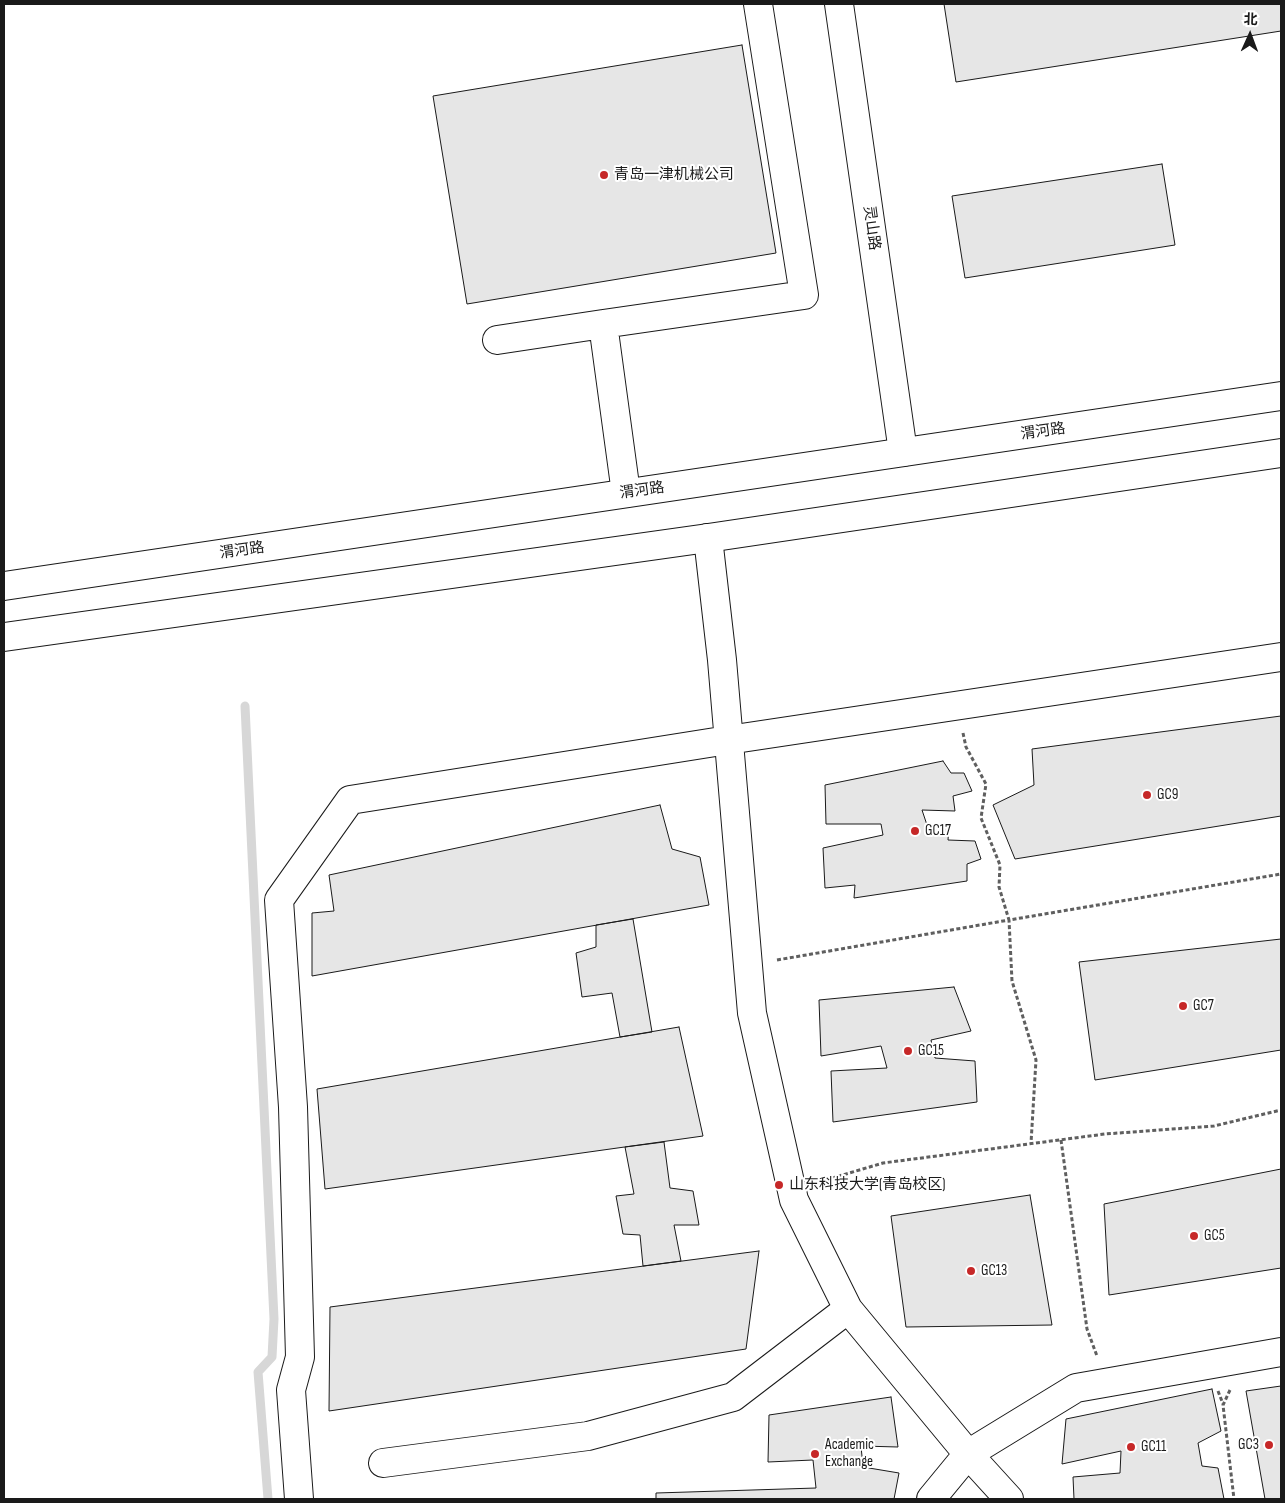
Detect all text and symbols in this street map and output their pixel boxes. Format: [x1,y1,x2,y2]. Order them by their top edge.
north arrow [1225,10,1275,60]
text: 北 [1243,11,1258,28]
place label: 青岛一津机械公司 [614,166,734,184]
marker: 青岛一津机械公司 [598,169,610,181]
street label: 灵山路 [859,204,883,252]
street label: 渭河路 [1019,420,1067,444]
street label: 渭河路 [618,479,666,503]
street label: 渭河路 [218,539,266,563]
place label: GC9 [1157,786,1178,804]
marker: GC9 [1141,789,1153,801]
place label: GC17 [925,822,951,840]
marker: GC17 [909,825,921,837]
place label: GC7 [1193,997,1214,1015]
marker: GC7 [1177,1000,1189,1012]
place label: GC15 [918,1042,944,1060]
marker: GC15 [902,1045,914,1057]
place label: 山东科技大学(青岛校区) [789,1176,945,1194]
marker: 山东科技大学(青岛校区) [773,1179,785,1191]
place label: GC5 [1204,1227,1225,1245]
marker: GC5 [1188,1230,1200,1242]
place label: GC13 [981,1262,1007,1280]
marker: GC13 [965,1265,977,1277]
place label: Academic Exchange [825,1436,874,1471]
place label: GC3 [1238,1436,1259,1454]
place label: GC11 [1141,1438,1166,1456]
marker: GC3 [1263,1439,1275,1451]
marker: GC11 [1125,1441,1137,1453]
marker: Academic Exchange [809,1448,821,1460]

